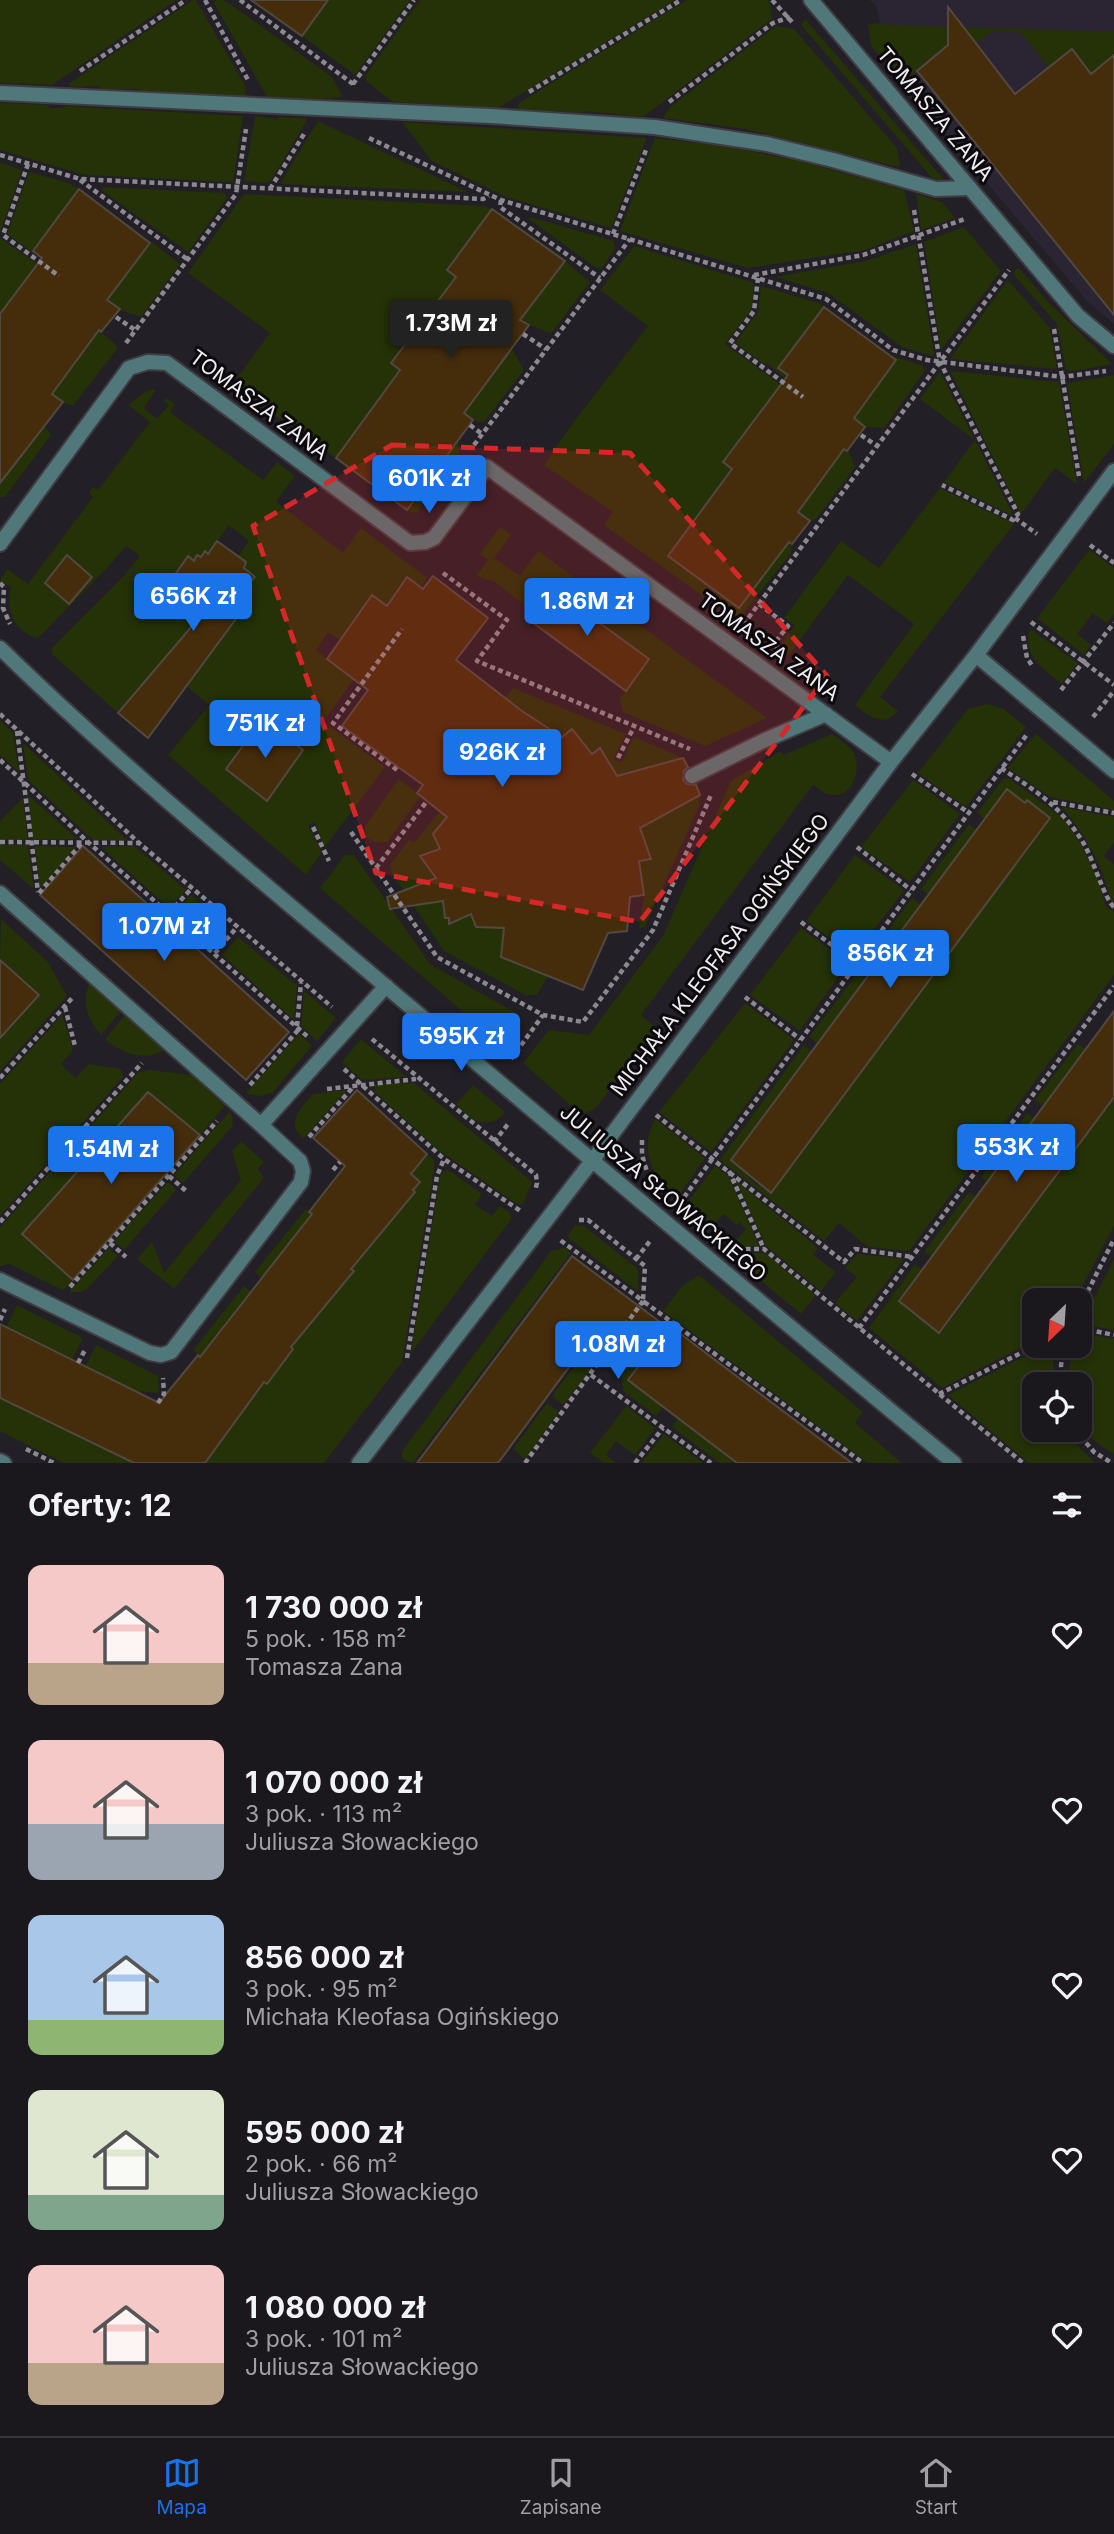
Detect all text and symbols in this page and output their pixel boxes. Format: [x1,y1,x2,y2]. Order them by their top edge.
street label: TOMASZA ZANA [872,41,999,186]
pin: 1.73M zł [379,300,523,360]
text: 1.73M zł [405,309,497,337]
street label: TOMASZA ZANA [185,344,334,465]
pin: 601K zł [364,456,494,515]
text: 601K zł [388,464,470,492]
pin: 656K zł [128,574,258,633]
pin: 1.86M zł [515,578,659,638]
text: 656K zł [150,582,236,610]
text: 1.86M zł [540,587,634,615]
street label: TOMASZA ZANA [694,587,844,706]
pin: 751K zł [200,700,330,760]
text: 751K zł [225,709,305,737]
pin: 926K zł [437,730,567,789]
text: 926K zł [459,738,545,766]
street label: MICHAŁA KLEOFASA OGIŃSKIEGO [604,808,834,1101]
pin: 1.07M zł [92,904,236,963]
text: 1.07M zł [118,912,210,940]
pin: 856K zł [825,930,955,990]
text: 856K zł [847,939,933,967]
pin: 595K zł [396,1014,526,1073]
text: 595K zł [418,1022,504,1050]
street label: JULIUSZA SŁOWACKIEGO [555,1099,772,1286]
pin: 553K zł [951,1124,1081,1184]
pin: 1.54M zł [39,1126,183,1186]
text: 553K zł [973,1133,1059,1161]
text: 1.54M zł [64,1135,158,1163]
north arrow [1022,1288,1092,1358]
map controls [1022,1288,1092,1442]
pin: 1.08M zł [546,1322,690,1381]
text: 1.08M zł [571,1330,665,1358]
button: locate [1022,1372,1092,1442]
icon: filters [1048,1486,1086,1524]
text: Oferty: 12 [28,1487,172,1523]
text: 1 730 000 zł [245,1589,422,1625]
icon: home [84,1593,168,1677]
icon: heart [1048,1616,1086,1654]
text: 5 pok. · 158 m² [245,1625,406,1653]
text: Tomasza Zana [245,1653,403,1681]
text: 1 070 000 zł [245,1764,422,1800]
icon: home [84,1768,168,1852]
icon: heart [1048,1791,1086,1829]
text: 3 pok. · 113 m² [245,1800,402,1828]
text: Juliusza Słowackiego [245,1828,479,1856]
text: 856 000 zł [245,1939,403,1975]
icon: home [84,1943,168,2027]
icon: heart [1048,1966,1086,2004]
text: 3 pok. · 95 m² [245,1975,397,2003]
text: Michała Kleofasa Ogińskiego [245,2003,559,2031]
text: 595 000 zł [245,2114,403,2150]
icon: home [84,2118,168,2202]
icon: heart [1048,2141,1086,2179]
text: 2 pok. · 66 m² [245,2150,398,2178]
text: Juliusza Słowackiego [245,2178,479,2206]
text: 1 080 000 zł [245,2289,425,2325]
icon: home [84,2293,168,2377]
icon: heart [1048,2316,1086,2354]
text: 3 pok. · 101 m² [245,2325,402,2353]
text: Juliusza Słowackiego [245,2353,479,2381]
tab: Mapa [156,2454,207,2519]
tab: Zapisane [520,2454,602,2519]
tab: Start [915,2454,957,2519]

